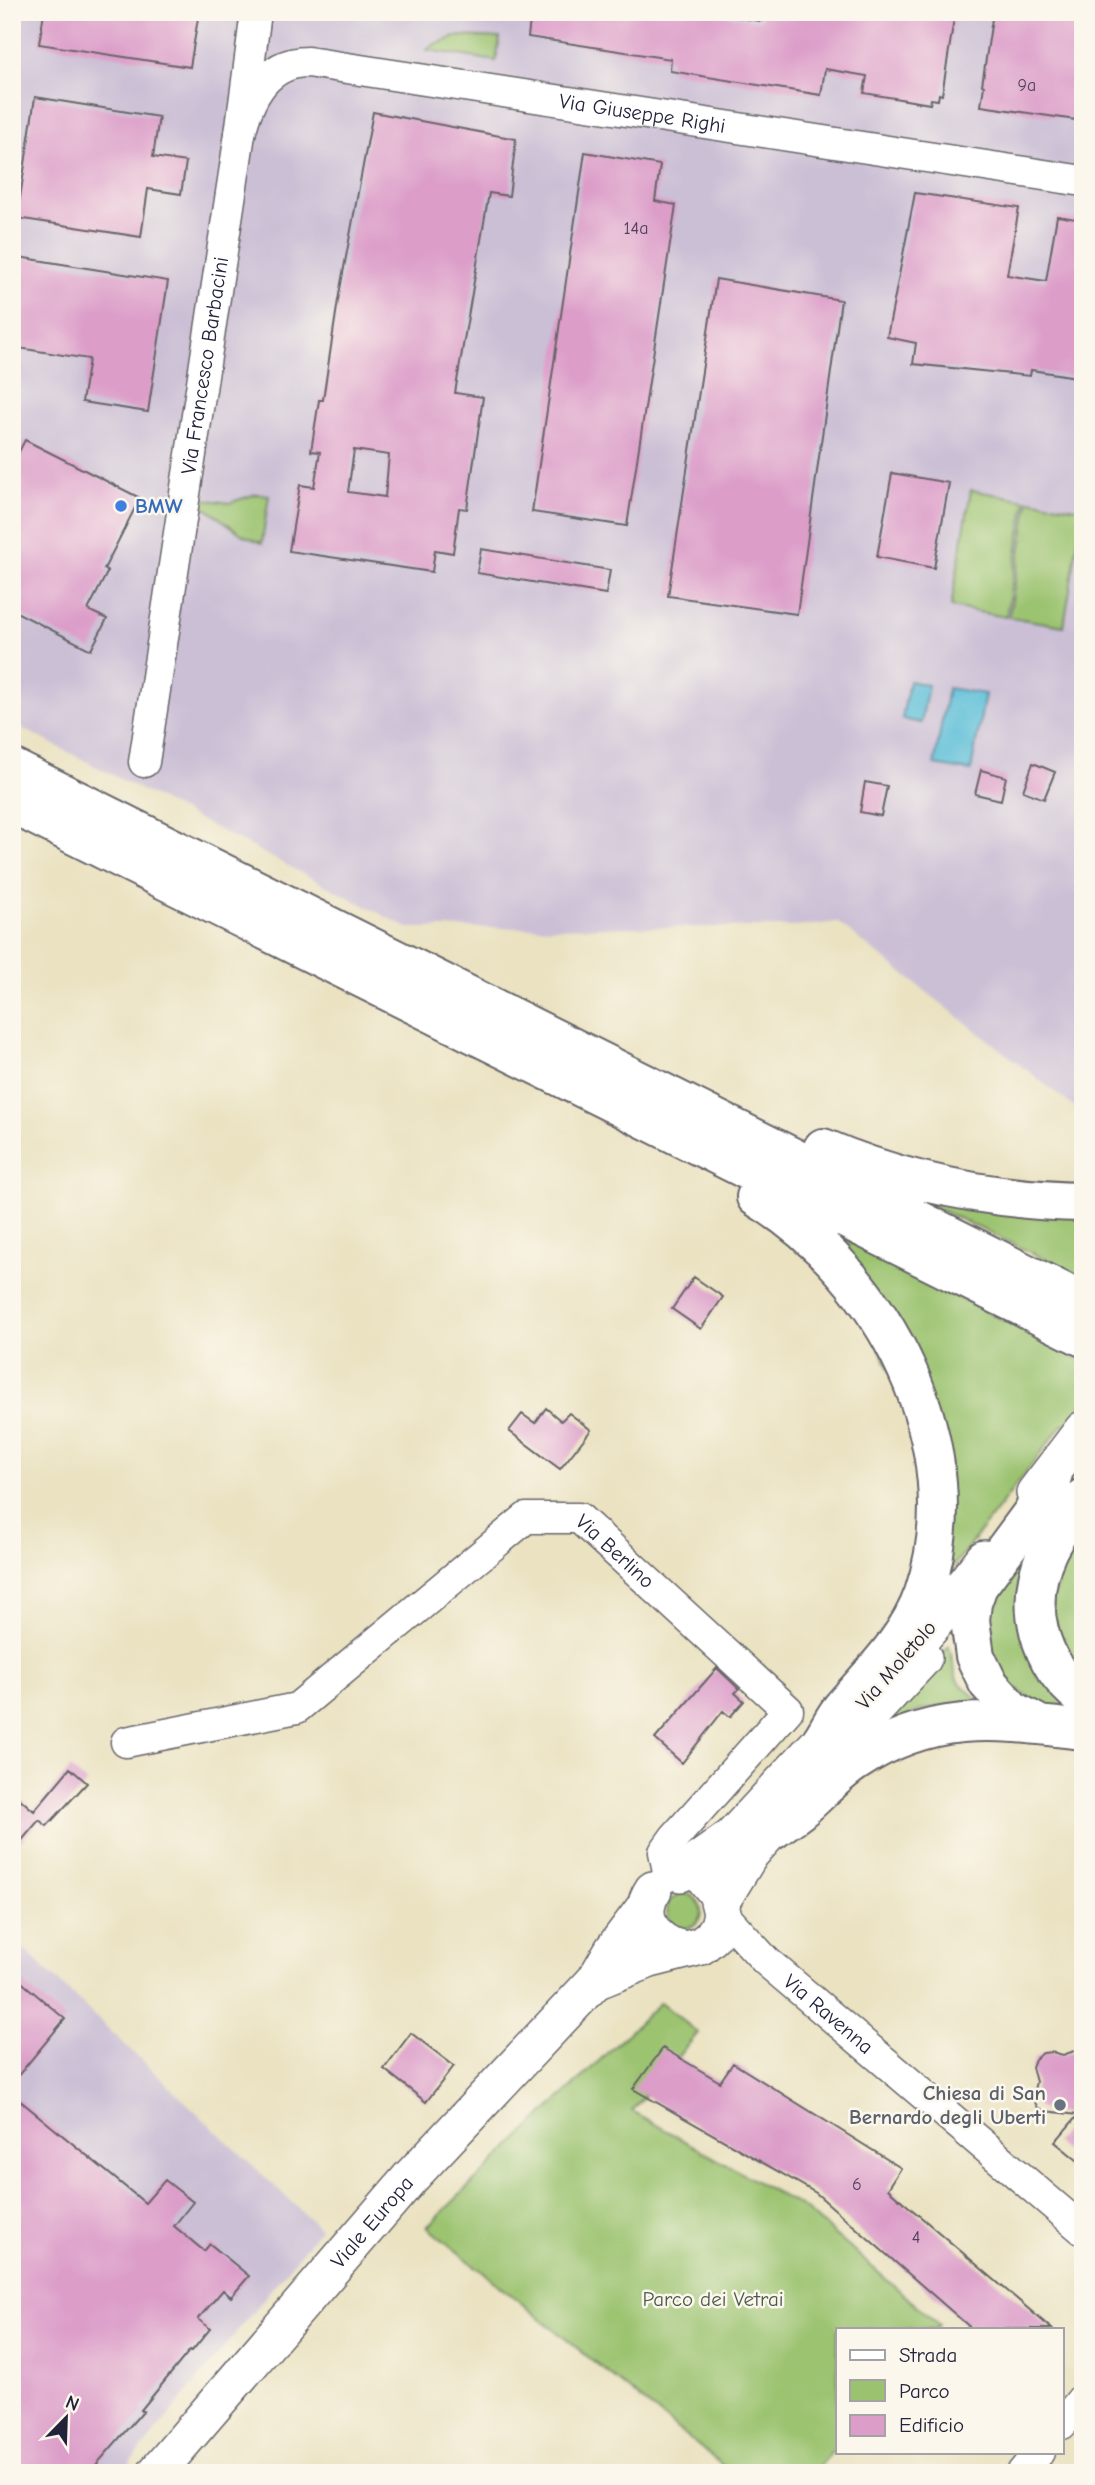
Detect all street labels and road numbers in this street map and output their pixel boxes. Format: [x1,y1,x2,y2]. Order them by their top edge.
street label: Via Giuseppe Righi [557,89,727,138]
street label: Via Francesco Barbacini [176,255,233,476]
street label: Via Berlino [571,1509,659,1593]
street label: Via Moletolo [851,1616,941,1714]
street label: Via Ravenna [779,1969,878,2059]
street label: Viale Europa [326,2171,418,2273]

